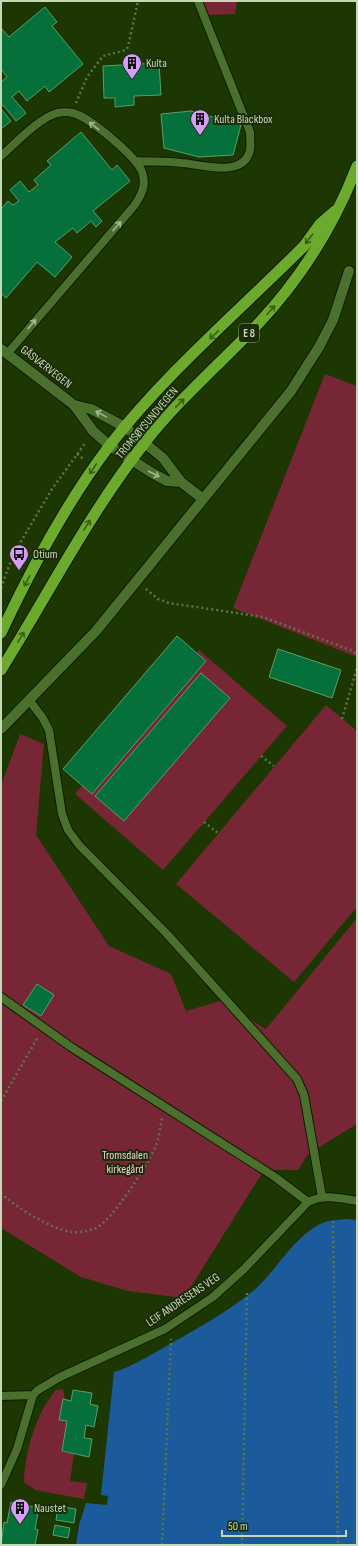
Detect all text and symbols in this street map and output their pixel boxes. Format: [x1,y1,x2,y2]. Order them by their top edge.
building icon: Kulta [121,52,143,80]
place label: Kulta [146,56,167,71]
building icon: Kulta Blackbox [189,108,211,136]
place label: Kulta Blackbox [214,112,273,127]
one-way arrow [89,121,100,130]
one-way arrow [113,220,122,231]
one-way arrow [305,233,313,244]
one-way arrow [266,304,275,315]
one-way arrow [28,319,37,329]
road number: E 8 [239,324,259,342]
one-way arrow [209,330,219,340]
street label: GÅSVÆRVEGEN [17,342,75,392]
street label: TROMSØYSUNDVEGEN [113,384,181,462]
one-way arrow [175,398,185,408]
one-way arrow [95,410,107,418]
one-way arrow [89,463,97,475]
one-way arrow [148,471,160,478]
one-way arrow [84,519,92,531]
bus stop icon: Otium [8,543,30,571]
place label: Otium [33,547,58,562]
one-way arrow [22,575,30,587]
one-way arrow [17,632,25,643]
park label: Tromsdalen kirkegård [102,1148,148,1177]
street label: LEIF ANDRESENS VEG [143,1270,223,1330]
building icon: Naustet [9,1497,31,1525]
place label: Naustet [34,1501,66,1516]
scale bar [222,1512,346,1538]
text: 50 m [228,1519,248,1534]

